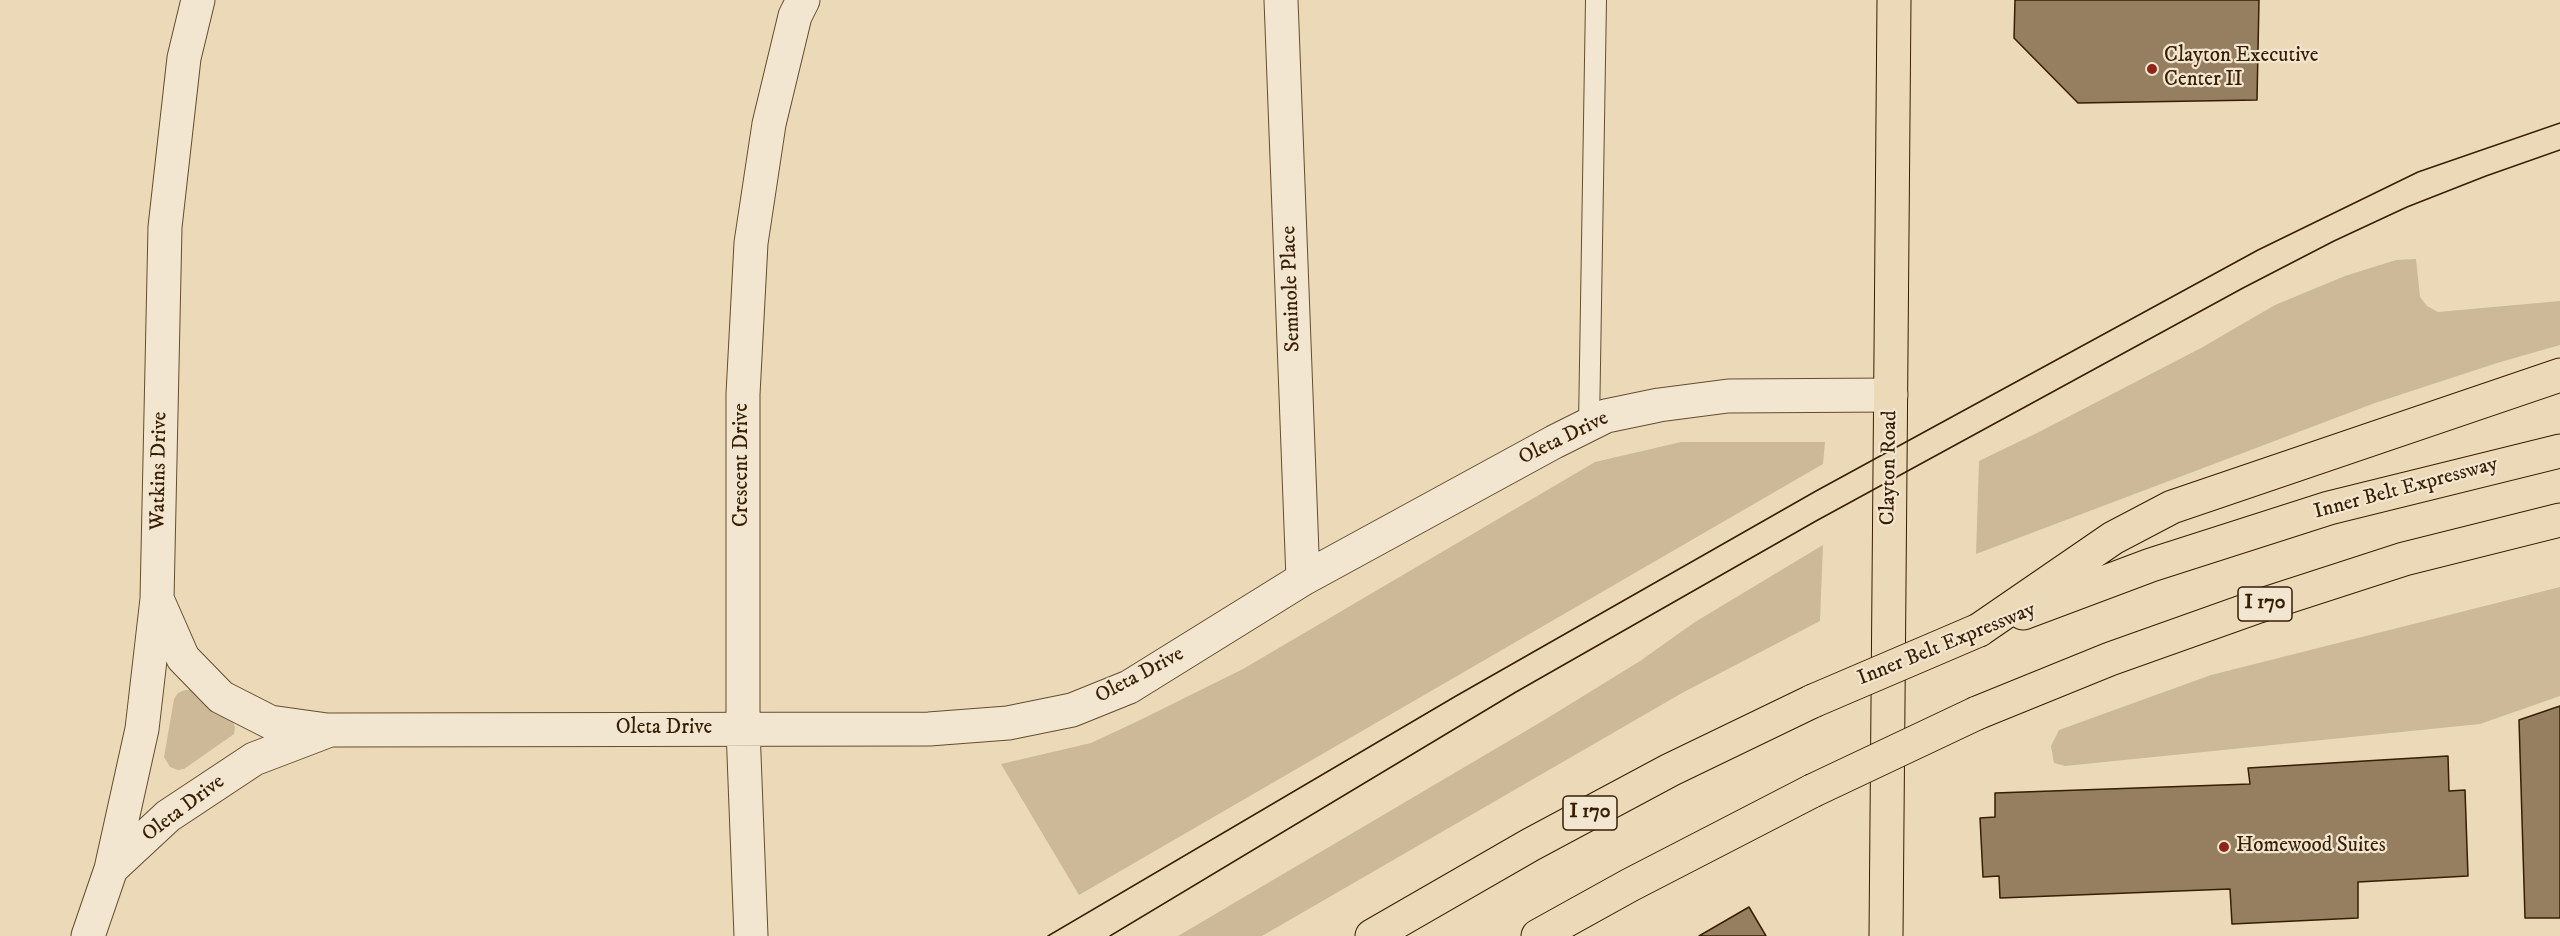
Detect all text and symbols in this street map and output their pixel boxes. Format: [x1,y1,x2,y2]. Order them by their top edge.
place label: Clayton Executive Center II [2164,44,2318,94]
marker: Clayton Executive Center II [2145,62,2159,76]
street label: Seminole Place [1277,225,1307,353]
street label: Crescent Drive [730,403,756,527]
street label: Oleta Drive [1515,407,1613,471]
street label: Clayton Road [1876,410,1904,526]
street label: Watkins Drive [146,411,174,531]
street label: Inner Belt Expressway [2311,452,2501,526]
road number: I 170 [2238,587,2292,621]
street label: Inner Belt Expressway [1855,598,2039,692]
street label: Oleta Drive [1091,642,1189,710]
street label: Oleta Drive [616,716,712,742]
street label: Oleta Drive [138,770,230,848]
road number: I 170 [1563,796,1617,830]
place label: Homewood Suites [2236,834,2386,860]
marker: Homewood Suites [2217,840,2231,854]

